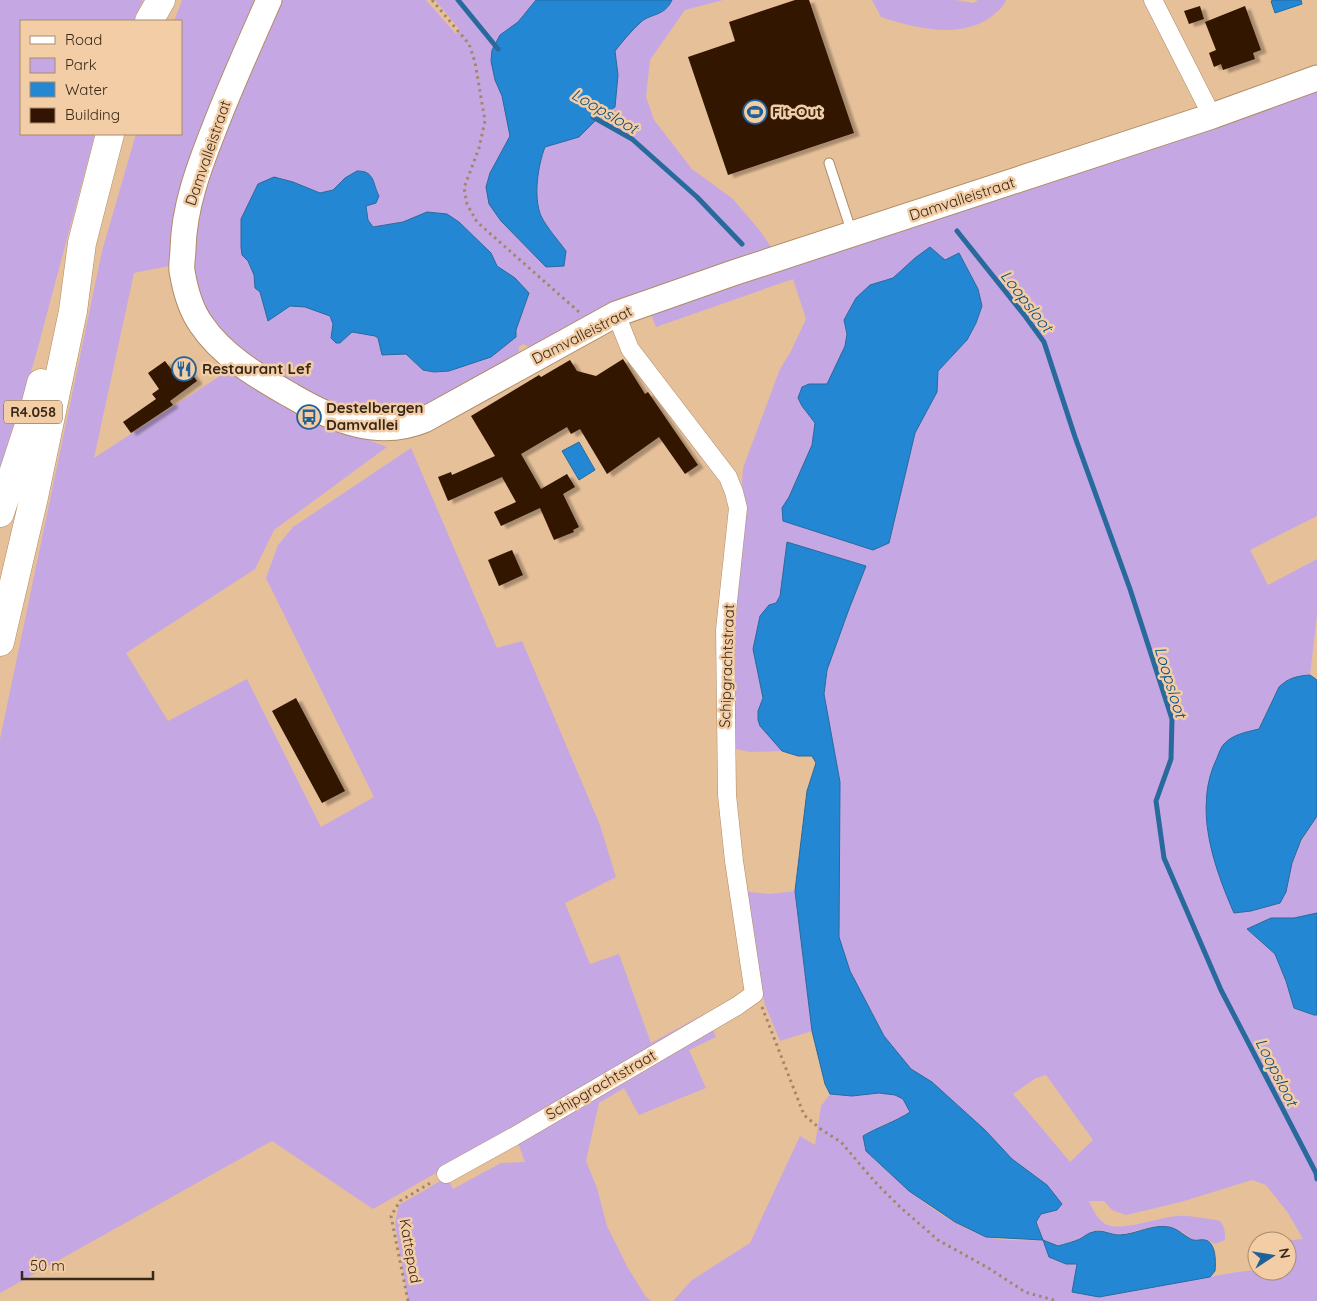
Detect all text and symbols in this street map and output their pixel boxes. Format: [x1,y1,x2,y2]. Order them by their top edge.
legend [20,20,182,135]
text: Road [65,30,102,49]
text: Park [65,55,97,74]
text: Water [65,80,108,99]
water label: Loopsloot [568,84,643,139]
street label: Damvalleistraat [181,98,234,208]
sports icon: Fit-Out [742,99,768,125]
place label: Fit-Out [772,102,822,121]
text: Building [65,105,120,124]
street label: Damvalleistraat [907,172,1017,225]
water label: Loopsloot [997,266,1058,337]
street label: Damvalleistraat [528,301,635,368]
restaurant icon: Restaurant Lef [171,356,197,382]
place label: Restaurant Lef [202,359,312,378]
place label: Destelbergen Damvallei [326,398,424,434]
road number: R4.058 [4,401,62,424]
bus stop icon: Destelbergen Damvallei [296,404,322,430]
street label: Schipgrachtstraat [715,604,738,728]
water label: Loopsloot [1151,644,1192,721]
water label: Loopsloot [1251,1035,1303,1111]
street label: Schipgrachtstraat [542,1045,659,1124]
street label: Kattepad [395,1217,425,1285]
north arrow [1247,1231,1297,1281]
text: N [1275,1246,1295,1260]
scale bar [22,1248,154,1280]
text: 50 m [30,1256,65,1275]

